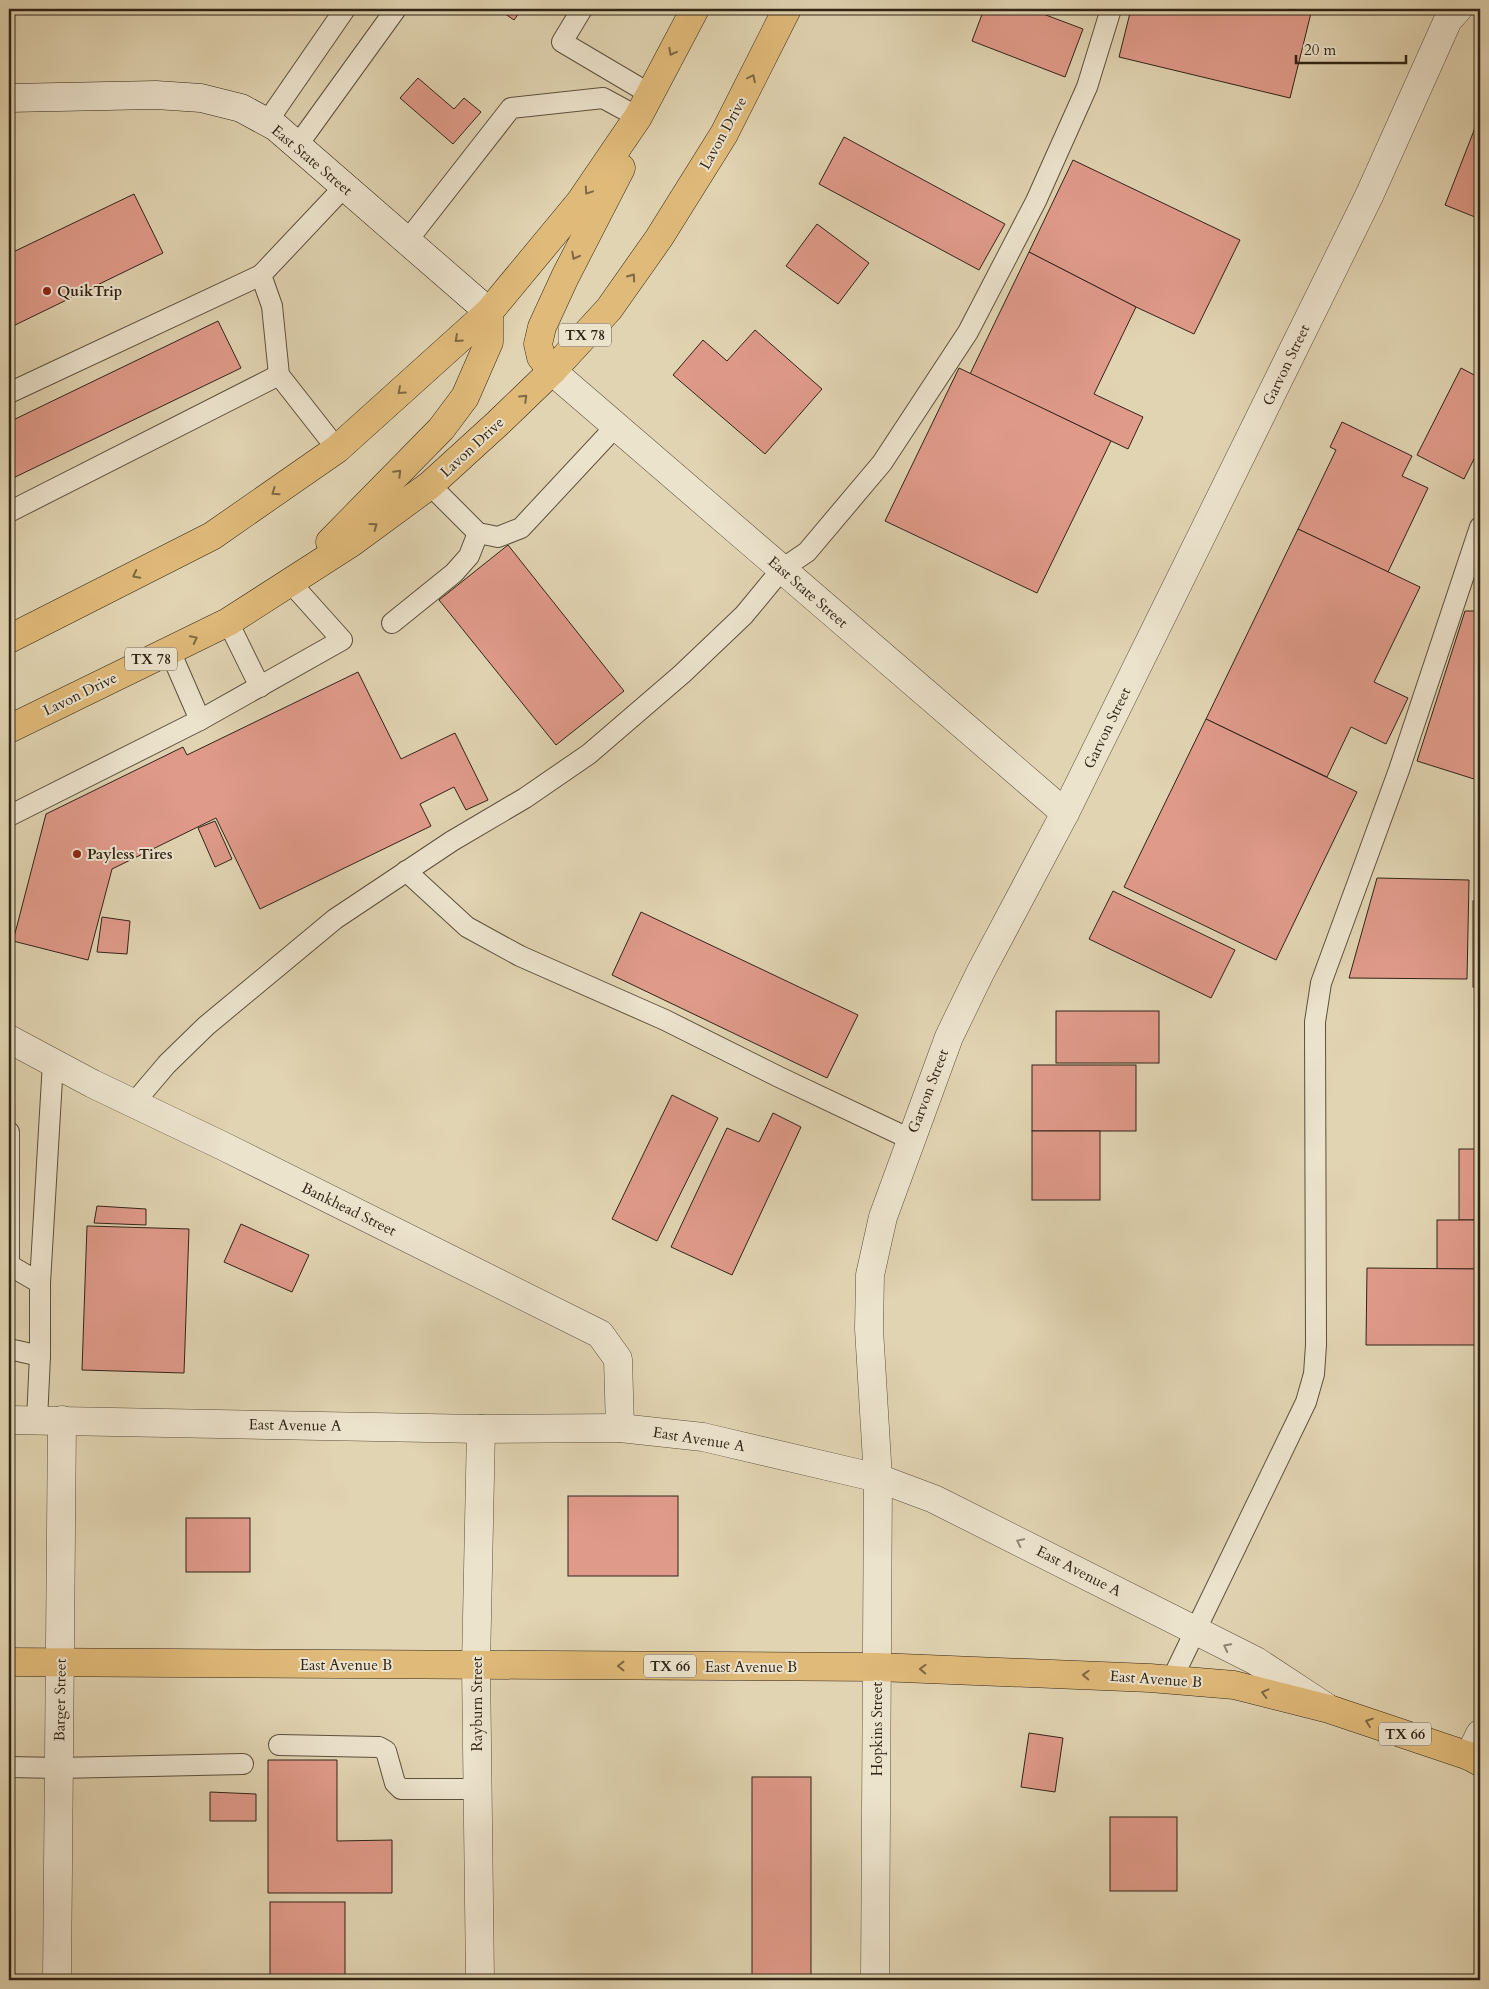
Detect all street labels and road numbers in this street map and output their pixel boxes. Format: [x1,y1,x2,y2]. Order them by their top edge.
street label: Lavon Drive [695,93,751,173]
street label: East State Street [267,120,357,200]
street label: Garvon Street [1258,321,1314,409]
road number: TX 78 [559,324,611,346]
street label: Lavon Drive [436,412,508,482]
street label: East State Street [764,552,852,632]
road number: TX 78 [125,648,177,671]
street label: Lavon Drive [40,667,121,721]
street label: Garvon Street [1079,684,1135,772]
street label: Garvon Street [903,1046,953,1136]
street label: Bankhead Street [298,1177,400,1241]
street label: East Avenue A [248,1414,342,1436]
street label: East Avenue A [652,1422,747,1456]
street label: East Avenue A [1033,1541,1125,1601]
road number: TX 66 [644,1654,696,1678]
street label: East Avenue B [300,1655,392,1675]
street label: Rayburn Street [467,1656,487,1752]
street label: East Avenue B [705,1657,797,1677]
street label: Barger Street [49,1658,71,1742]
street label: East Avenue B [1109,1666,1203,1692]
street label: Hopkins Street [867,1681,887,1776]
road number: TX 66 [1379,1722,1431,1746]

